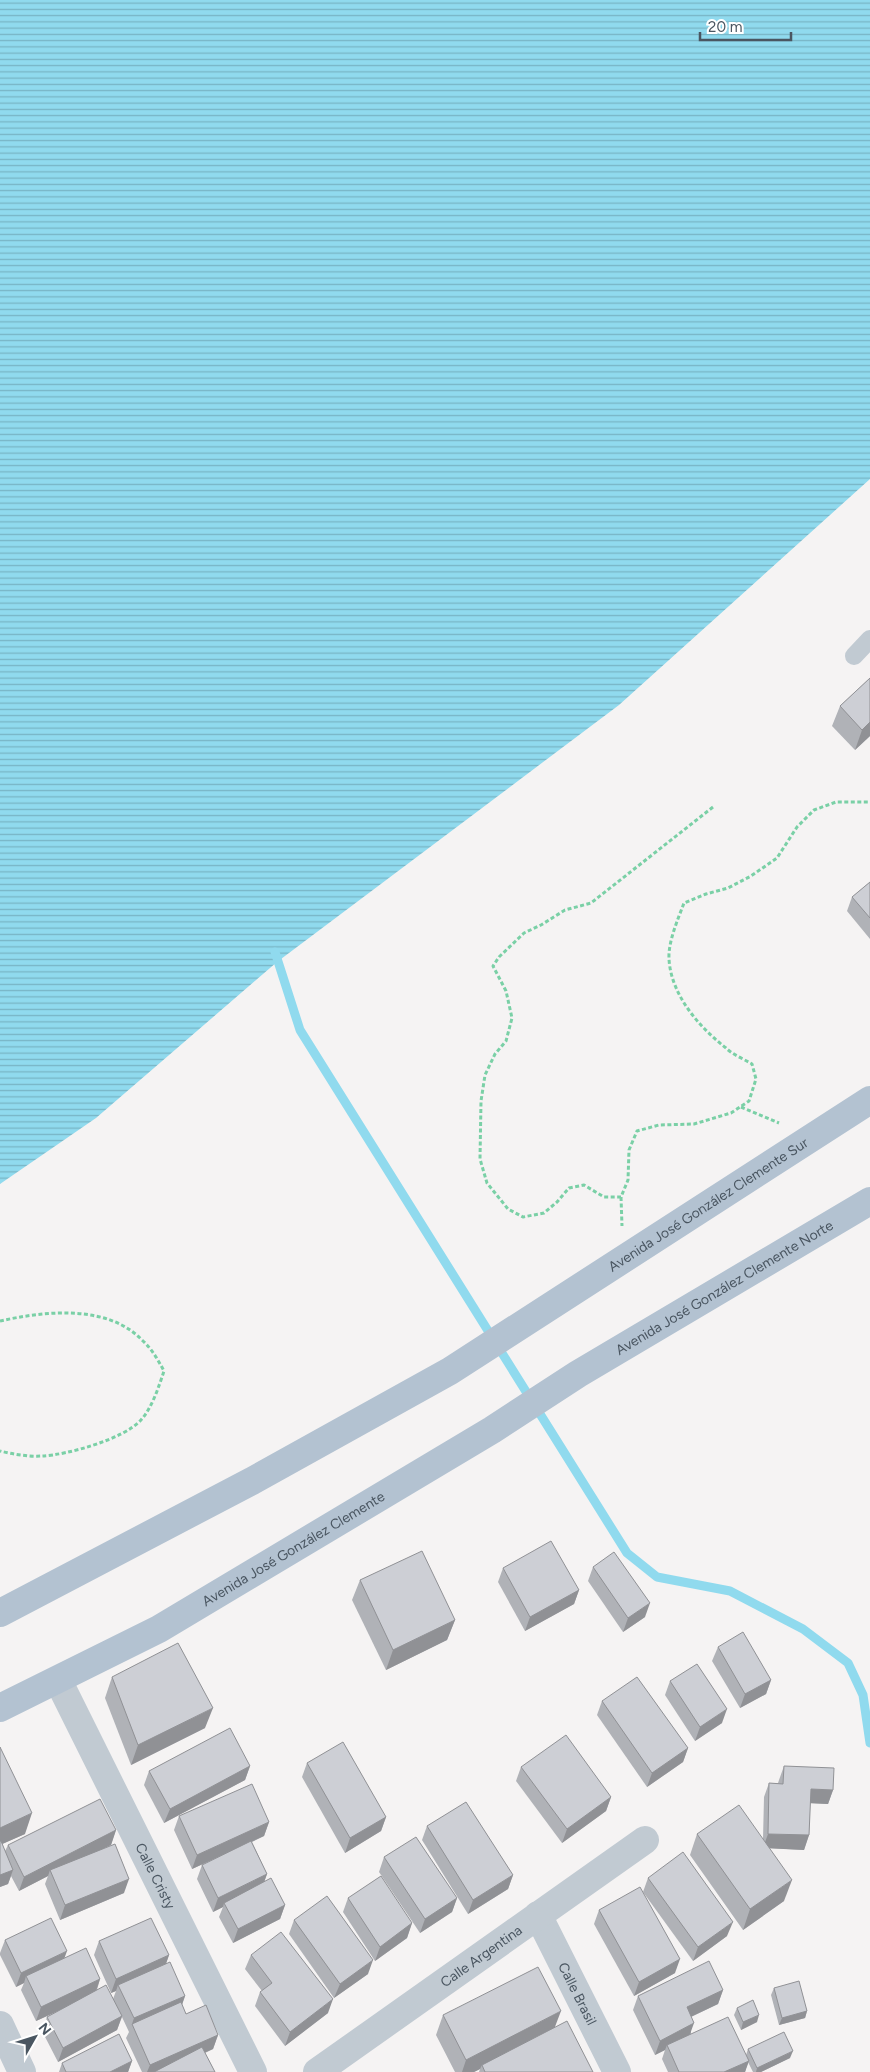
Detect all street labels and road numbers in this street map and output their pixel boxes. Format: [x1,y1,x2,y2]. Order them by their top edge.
street label: Avenida José González Clemente Sur [605,1134,812,1276]
street label: Avenida José González Clemente Norte [613,1217,837,1359]
street label: Avenida José González Clemente [199,1488,388,1610]
street label: Calle Cristy [131,1840,179,1913]
street label: Calle Argentina [437,1922,525,1991]
street label: Calle Brasil [554,1960,600,2028]

